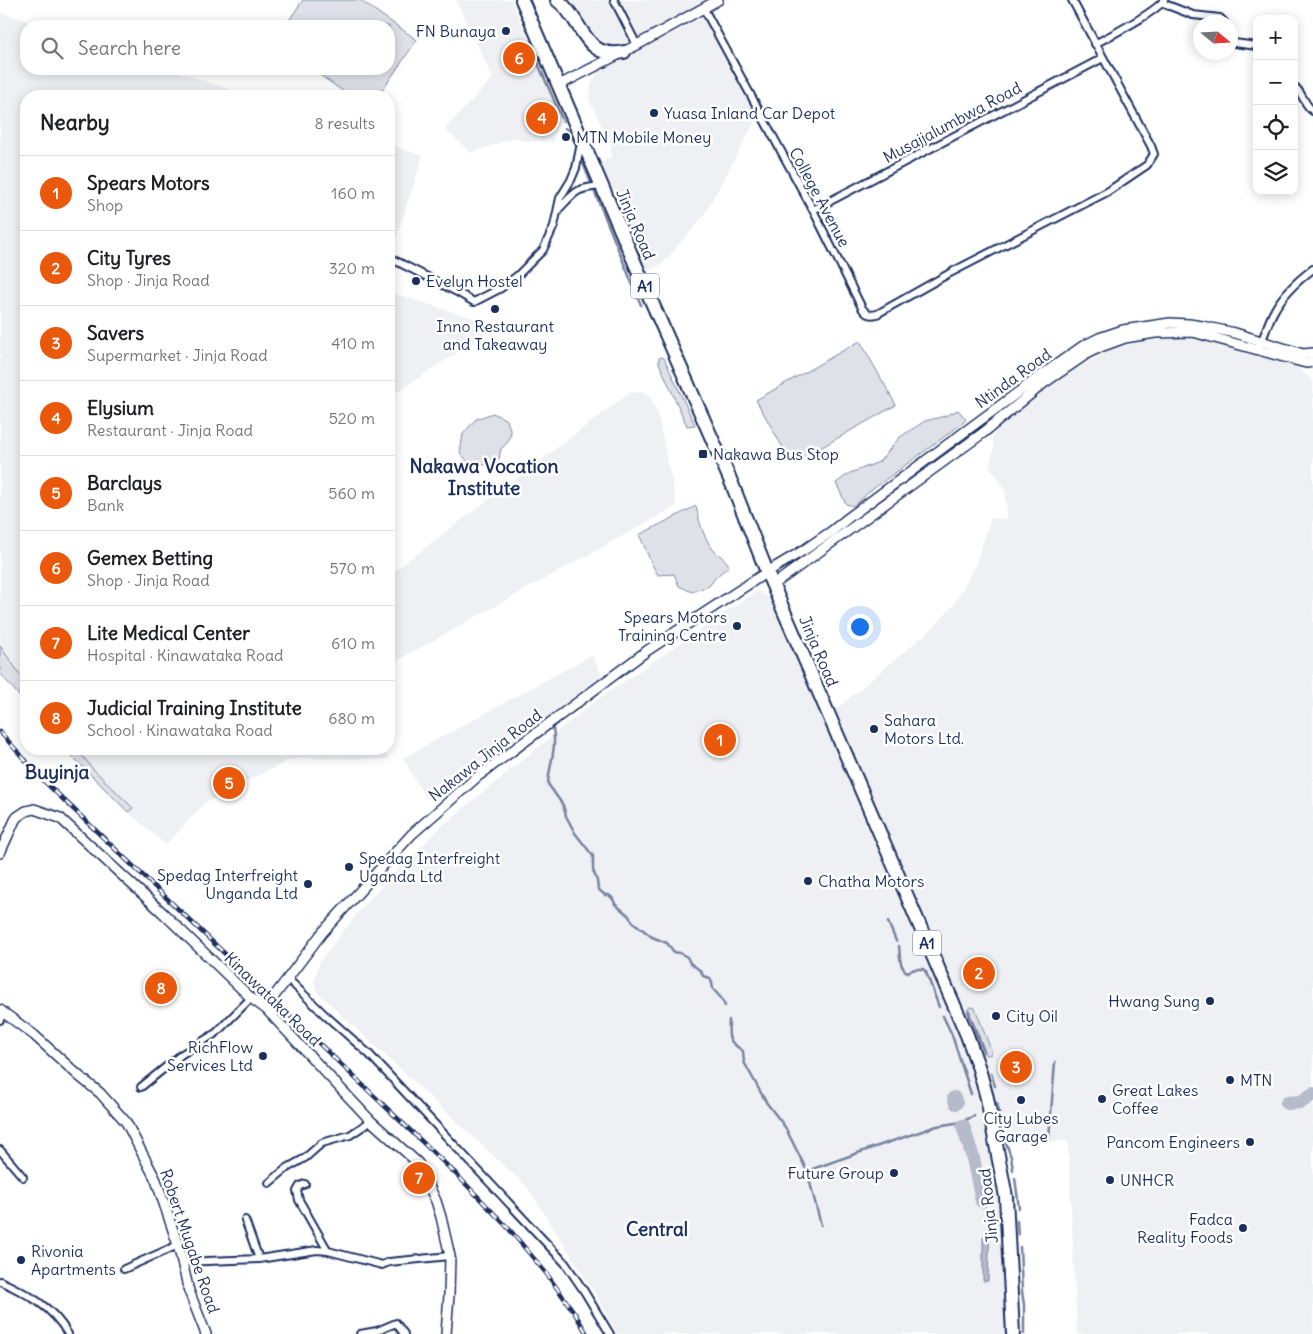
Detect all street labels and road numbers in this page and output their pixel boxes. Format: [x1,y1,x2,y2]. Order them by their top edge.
street label: Musajjalumbwa Road [879,77,1025,167]
street label: College Avenue [785,144,855,250]
street label: Jinja Road [612,185,660,263]
road number: A1 [631,274,659,298]
street label: Ntinda Road [971,344,1055,412]
street label: Jinja Road [795,612,843,690]
street label: Nakawa Jinja Road [424,705,546,805]
road number: A1 [913,930,941,956]
street label: Kinawataka Road [221,948,325,1050]
street label: Robert Mugabe Road [156,1166,224,1316]
street label: Jinja Road [974,1168,1002,1244]

